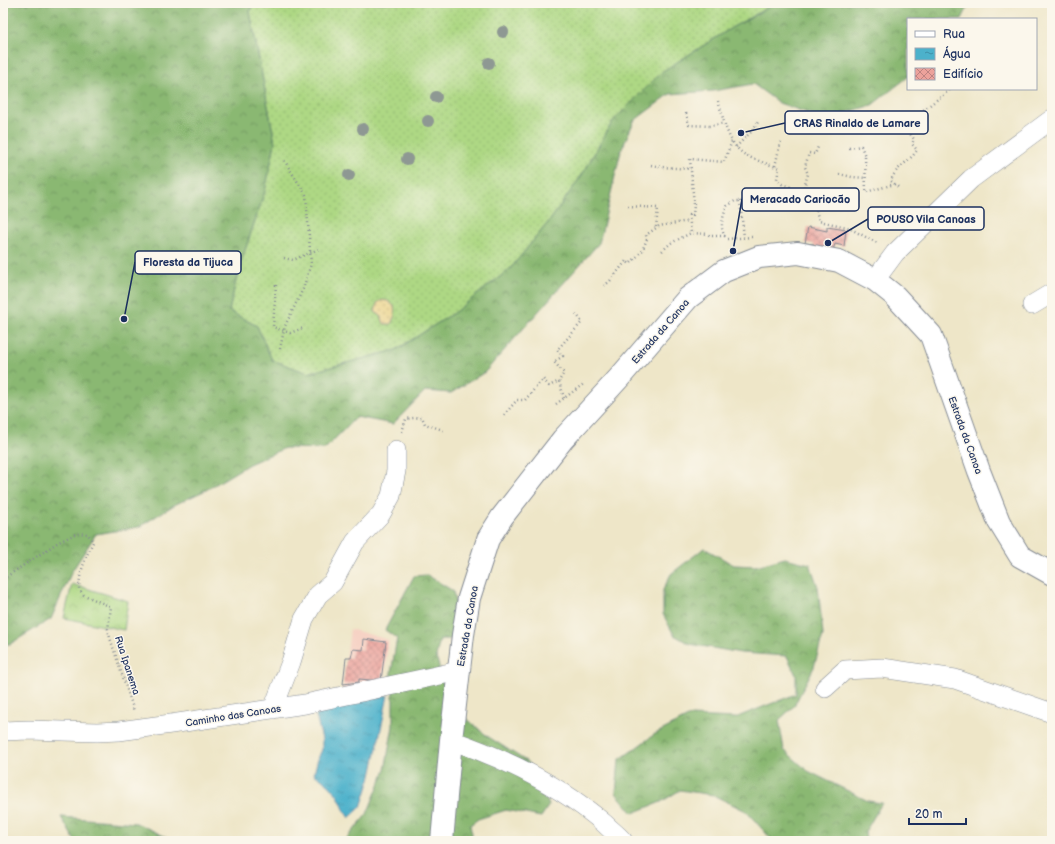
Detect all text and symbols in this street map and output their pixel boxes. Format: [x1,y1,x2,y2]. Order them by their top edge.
legend [907,18,1037,90]
text: Rua [943,27,965,42]
text: Água [943,45,971,62]
text: Edifício [943,67,983,82]
callout: CRAS Rinaldo de Lamare [785,111,928,134]
text: CRAS Rinaldo de Lamare [793,117,921,130]
callout: Meracado Cariocão [742,188,859,211]
text: Meracado Cariocão [750,193,850,206]
callout: POUSO Vila Canoas [868,207,984,230]
text: POUSO Vila Canoas [876,213,976,226]
callout: Floresta da Tijuca [135,251,241,274]
text: Floresta da Tijuca [143,256,233,269]
street label: Estrada da Canoa [629,297,692,366]
street label: Estrada da Canoa [945,395,985,476]
street label: Estrada da Canoa [455,585,481,667]
street label: Rua Ipanema [112,634,142,697]
street label: Caminho das Canoas [184,702,282,729]
scale bar [909,800,966,826]
text: 20 m [915,807,942,822]

